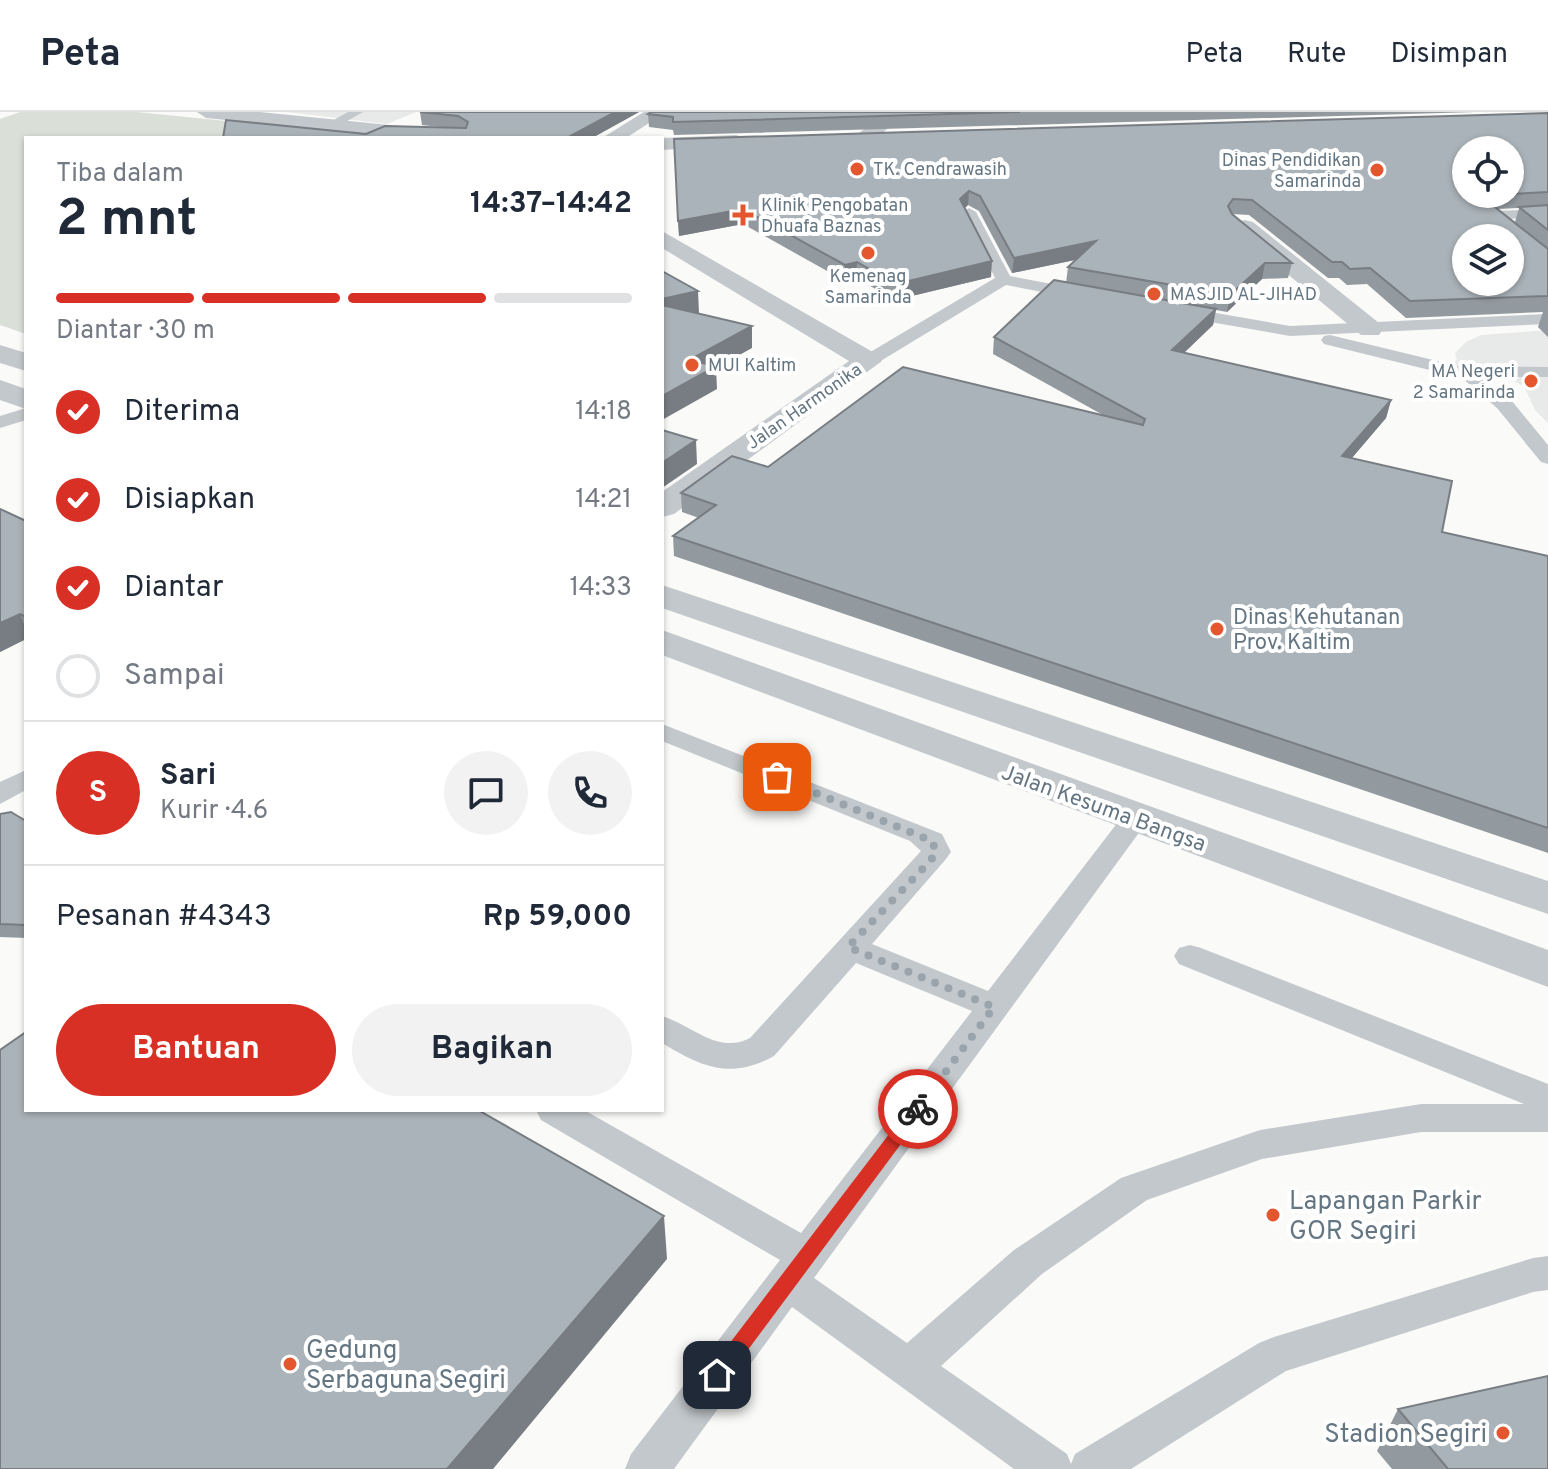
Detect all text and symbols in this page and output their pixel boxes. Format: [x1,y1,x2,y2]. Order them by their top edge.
text: Peta [40,31,121,80]
text: Peta [1186,37,1243,73]
text: Rute [1287,37,1346,73]
text: Disimpan [1390,37,1508,73]
map controls [1452,136,1524,296]
button: locate [1452,136,1524,208]
place label: Dinas Pendidikan Samarinda [1222,150,1361,194]
text: Tiba dalam [56,158,184,191]
place label: TK. Cendrawasih [873,159,1007,182]
marker: TK. Cendrawasih [848,160,866,178]
marker: Dinas Pendidikan Samarinda [1368,161,1386,179]
text: 14:37–14:42 [470,186,632,223]
text: 2 mnt [56,188,197,254]
place label: Klinik Pengobatan Dhuafa Baznas [761,195,908,239]
marker: Klinik Pengobatan Dhuafa Baznas [732,204,754,226]
button: layers [1452,224,1524,296]
marker: Kemenag Samarinda [859,244,877,262]
place label: Kemenag Samarinda [825,266,912,310]
place label: MASJID AL-JIHAD [1170,284,1317,307]
marker: MASJID AL-JIHAD [1145,285,1163,303]
text: Diantar · 30 m [56,315,215,348]
place label: MUI Kaltim [708,355,796,378]
marker: MUI Kaltim [683,356,701,374]
street label: Jalan Harmonika [743,359,867,456]
place label: MA Negeri 2 Samarinda [1413,361,1515,405]
marker: MA Negeri 2 Samarinda [1522,372,1540,390]
icon: check [56,390,100,434]
text: Diterima [124,394,240,431]
text: 14:18 [575,396,632,429]
icon: check [56,478,100,522]
text: Disiapkan [124,482,255,519]
text: 14:21 [575,484,632,517]
icon: check [56,566,100,610]
text: Diantar [124,570,224,607]
text: 14:33 [570,572,632,605]
place label: Dinas Kehutanan Prov. Kaltim [1233,605,1400,657]
marker: Dinas Kehutanan Prov. Kaltim [1208,620,1226,638]
text: Sampai [124,658,225,695]
pin [743,743,811,811]
button: chat [444,751,528,835]
button: phone [548,751,632,835]
icon: bag [755,755,799,799]
text: Sari [160,758,216,795]
street label: Jalan Kesuma Bangsa [997,760,1209,859]
text: S [89,775,107,812]
text: Kurir · 4.6 [160,795,268,828]
text: Pesanan #4343 [56,899,272,936]
text: Rp 59,000 [483,899,632,936]
button: Bantuan [56,1004,336,1096]
button: Bagikan [352,1004,632,1096]
courier [878,1069,958,1149]
icon: bike [896,1087,940,1131]
place label: Lapangan Parkir GOR Segiri [1289,1186,1482,1249]
marker: Lapangan Parkir GOR Segiri [1264,1206,1282,1224]
place label: Gedung Serbaguna Segiri [306,1335,506,1398]
pin [683,1341,751,1409]
icon: home [695,1353,739,1397]
marker: Gedung Serbaguna Segiri [281,1355,299,1373]
place label: Stadion Segiri [1324,1419,1487,1452]
marker: Stadion Segiri [1494,1424,1512,1442]

